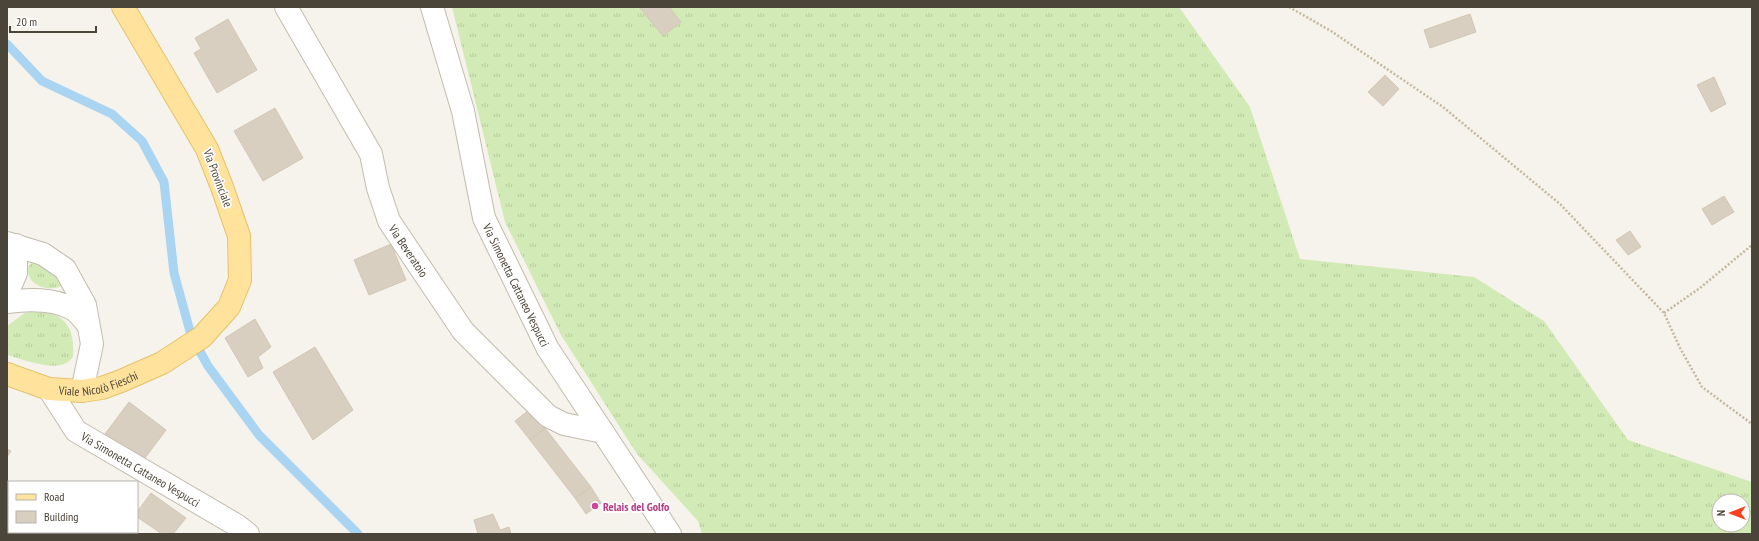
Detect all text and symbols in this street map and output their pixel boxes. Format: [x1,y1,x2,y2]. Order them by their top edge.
scale bar [10,8,96,34]
text: 20 m [16,14,37,29]
street label: Via Provinciale [200,146,236,209]
street label: Via Simonetta Cattaneo Vespucci [480,220,553,349]
street label: Via Beveratoio [385,221,432,280]
street label: Viale Nicolò Fieschi [57,367,140,398]
street label: Via Simonetta Cattaneo Vespucci [78,428,203,510]
legend [8,481,138,533]
text: Road [44,489,64,504]
north arrow [1711,493,1751,533]
place label: Relais del Golfo [603,499,670,514]
marker: Relais del Golfo [590,501,600,511]
text: Building [44,509,79,524]
text: N [1714,510,1728,516]

